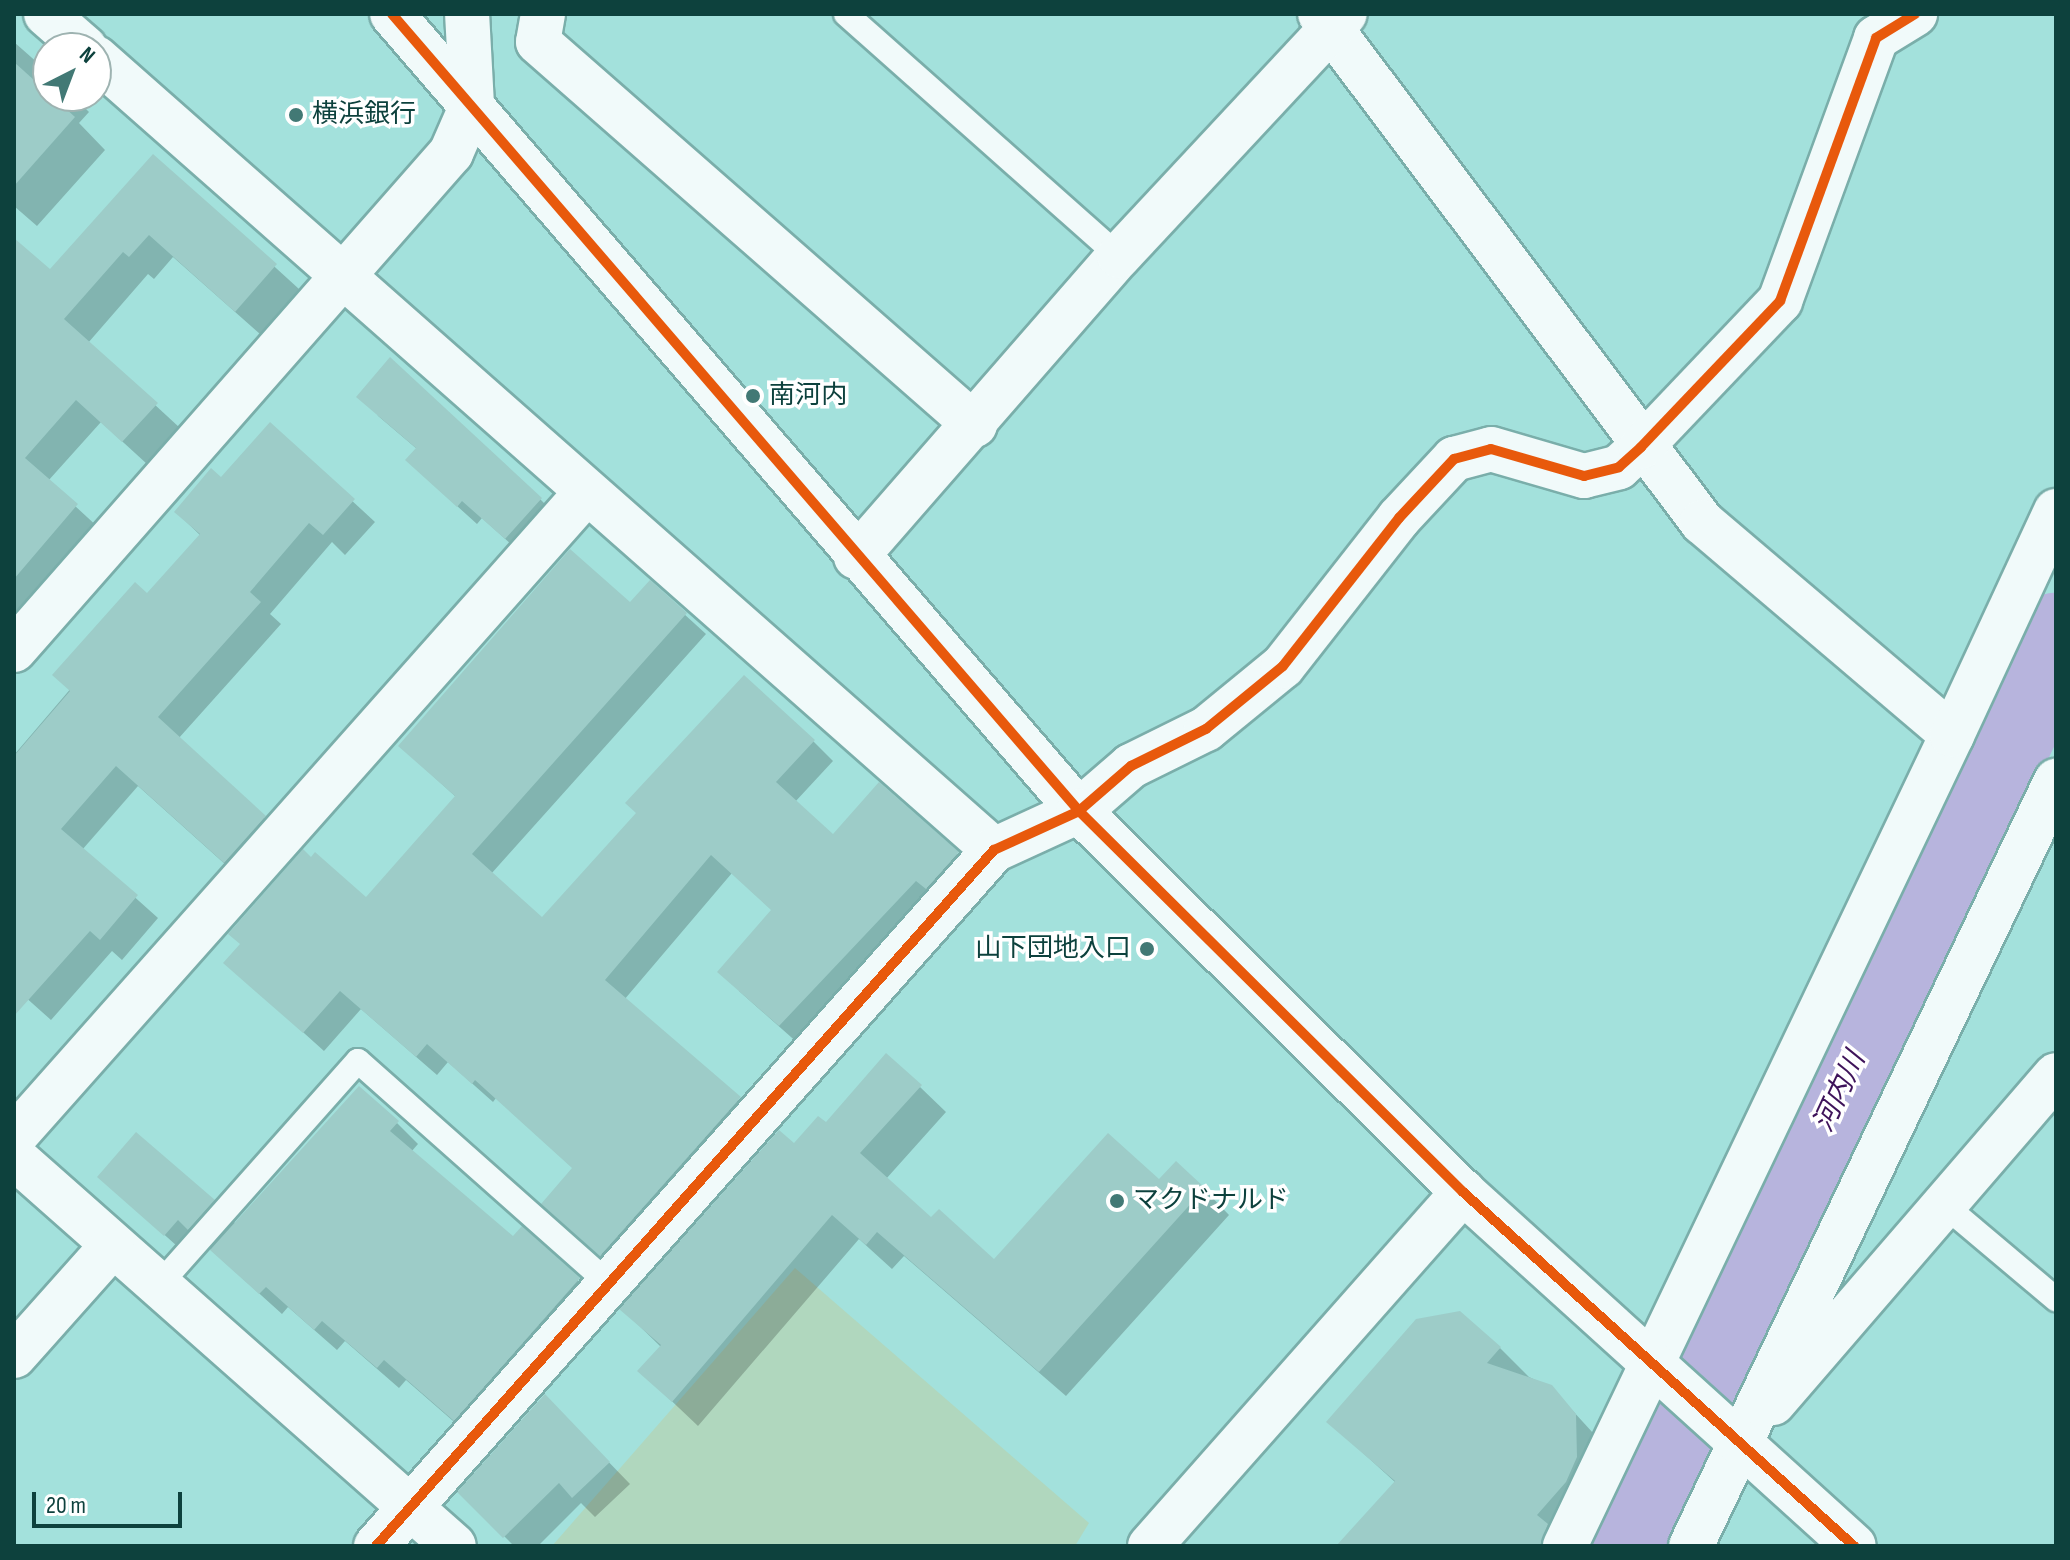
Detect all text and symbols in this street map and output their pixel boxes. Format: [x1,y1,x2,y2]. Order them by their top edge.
north arrow [32,32,112,112]
text: N [74,41,100,69]
place label: 横浜銀行 [312,99,416,131]
marker: 横浜銀行 [287,106,305,124]
place label: 南河内 [769,380,847,412]
marker: 南河内 [744,387,762,405]
place label: 山下団地入口 [975,933,1131,965]
marker: 山下団地入口 [1138,940,1156,958]
water label: 河内川 [1807,1047,1873,1137]
place label: マクドナルド [1133,1185,1289,1217]
marker: マクドナルド [1108,1192,1126,1210]
scale bar [36,1476,186,1526]
text: 20 m [46,1491,86,1520]

